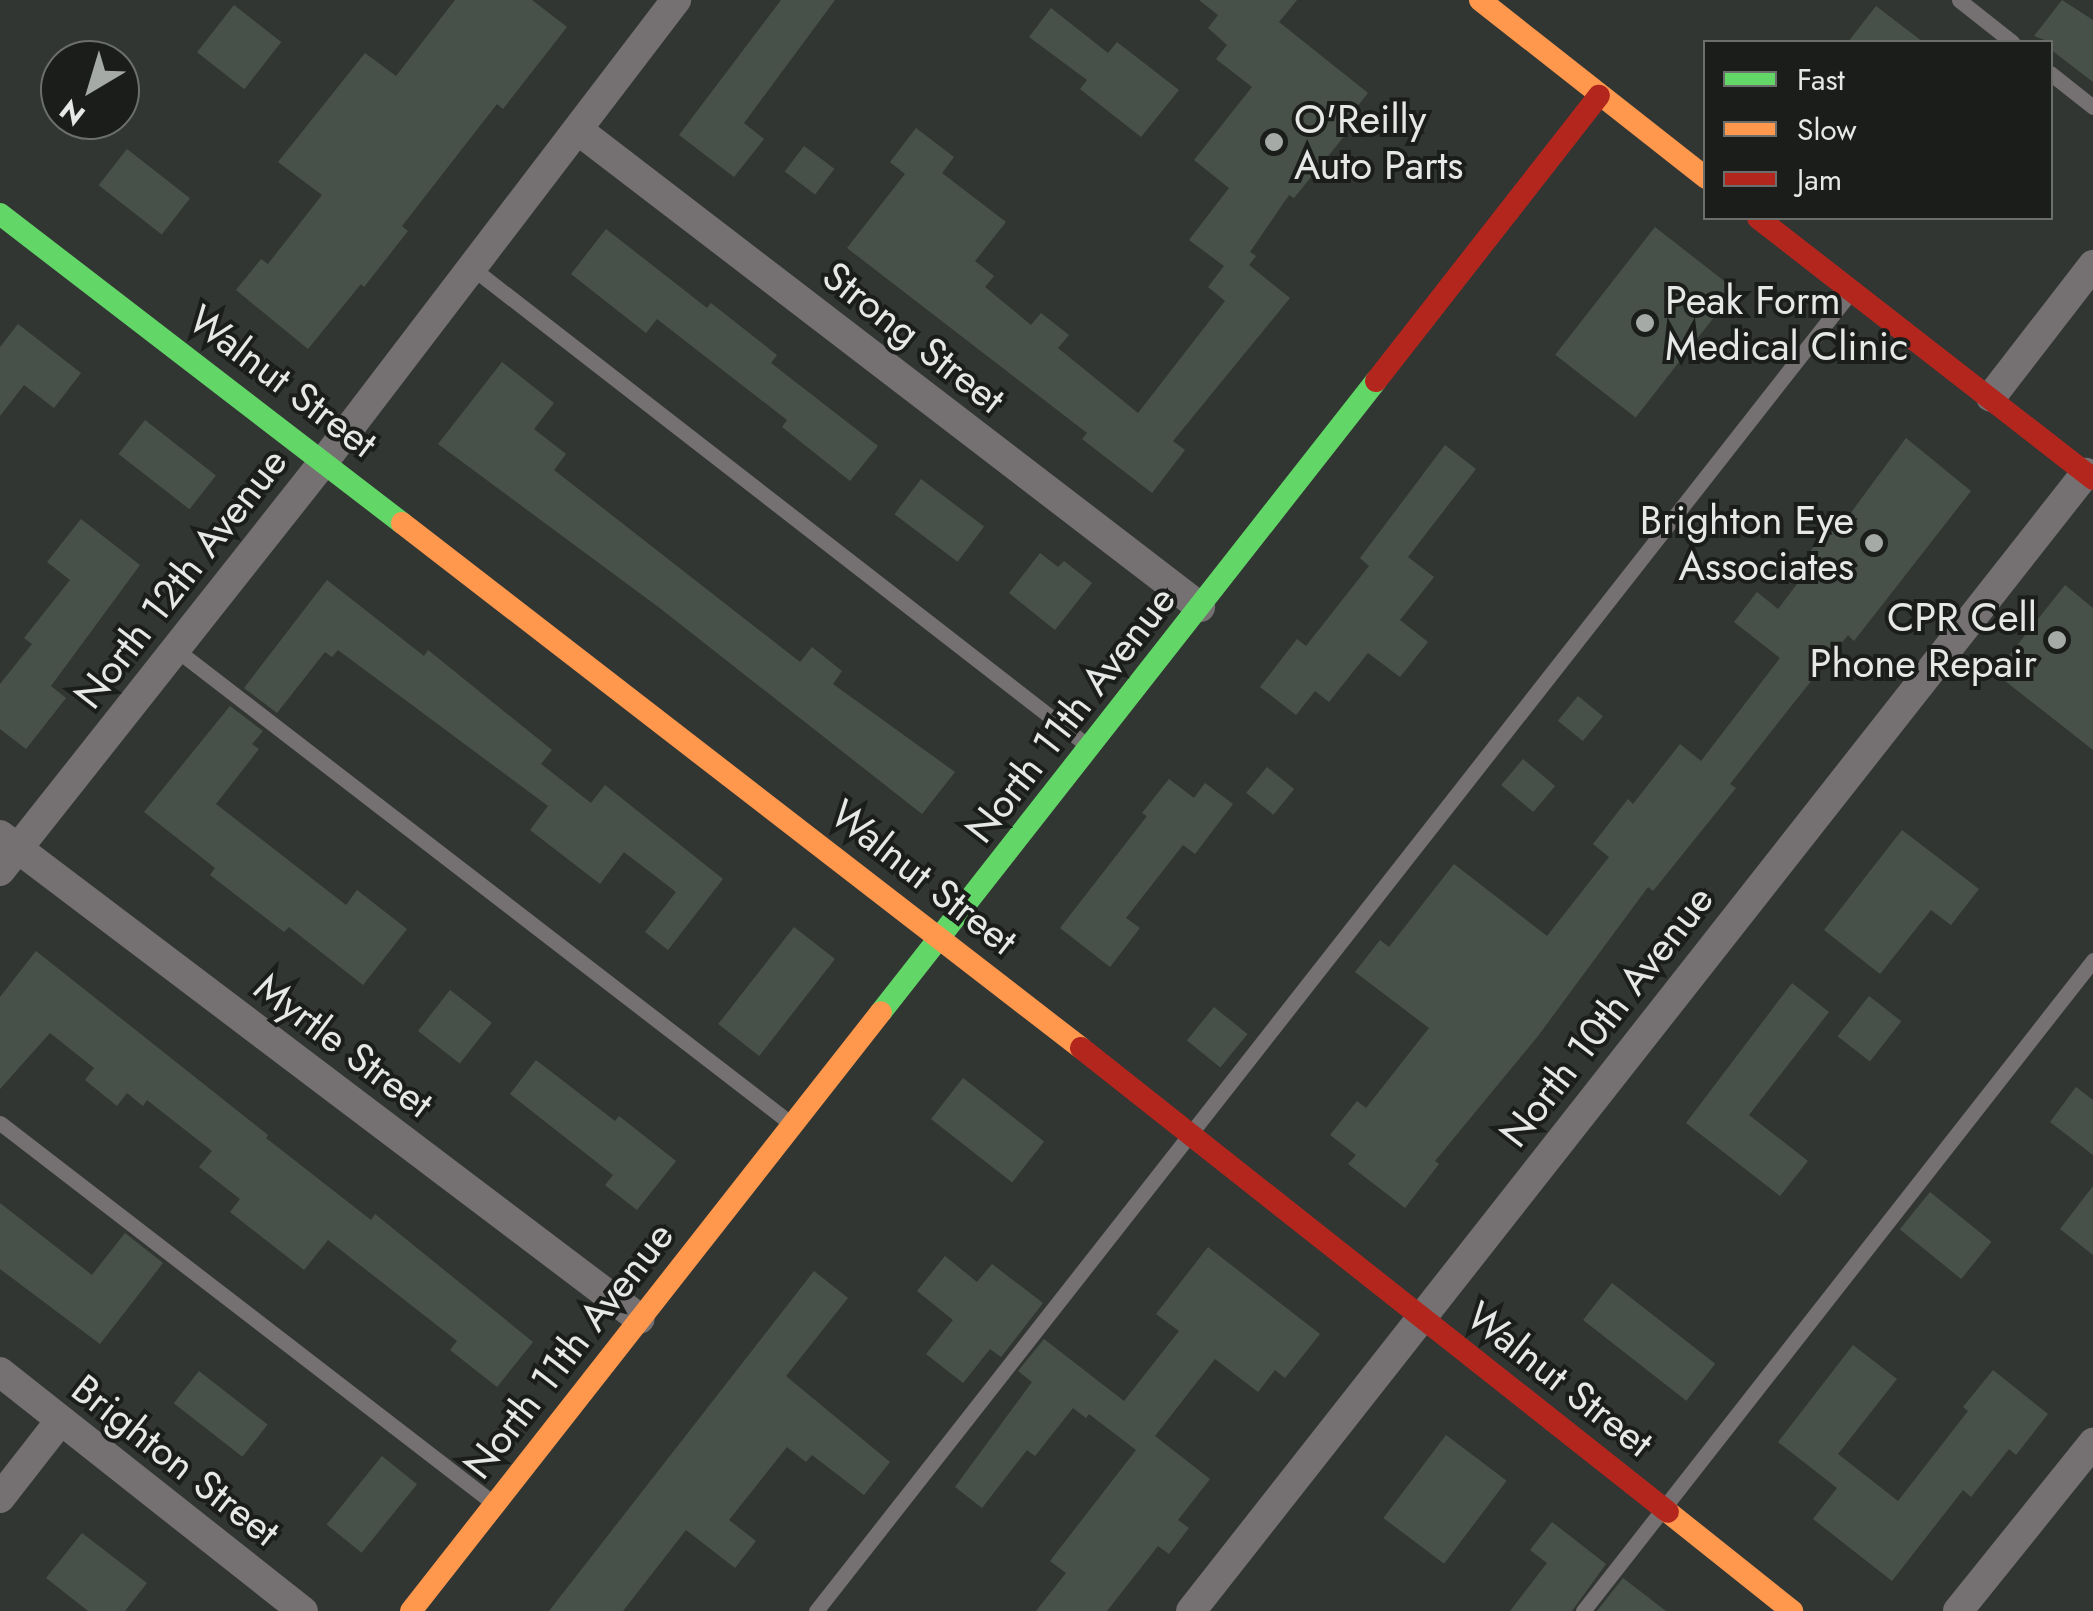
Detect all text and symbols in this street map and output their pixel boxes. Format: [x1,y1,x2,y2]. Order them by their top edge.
north arrow [40,40,140,140]
legend [1703,40,2053,220]
text: Fast [1797,58,1845,101]
text: N [51,89,94,135]
place label: O'Reilly Auto Parts [1294,95,1463,189]
text: Slow [1797,108,1857,151]
marker: O'Reilly Auto Parts [1263,131,1285,153]
text: Jam [1797,158,1842,201]
street label: Strong Street [813,251,1015,423]
place label: Peak Form Medical Clinic [1665,276,1908,370]
street label: Walnut Street [179,295,387,467]
marker: Peak Form Medical Clinic [1634,312,1656,334]
street label: North 12th Avenue [63,438,297,718]
place label: Brighton Eye Associates [1640,496,1854,590]
marker: Brighton Eye Associates [1863,532,1885,554]
street label: North 11th Avenue [955,576,1185,852]
place label: CPR Cell Phone Repair [1809,593,2037,687]
marker: CPR Cell Phone Repair [2046,629,2068,651]
street label: Walnut Street [821,789,1027,965]
street label: North 10th Avenue [1489,876,1723,1156]
street label: Myrtle Street [245,962,443,1128]
street label: North 11th Avenue [453,1212,683,1488]
street label: Walnut Street [1457,1291,1663,1467]
street label: Brighton Street [63,1364,289,1556]

